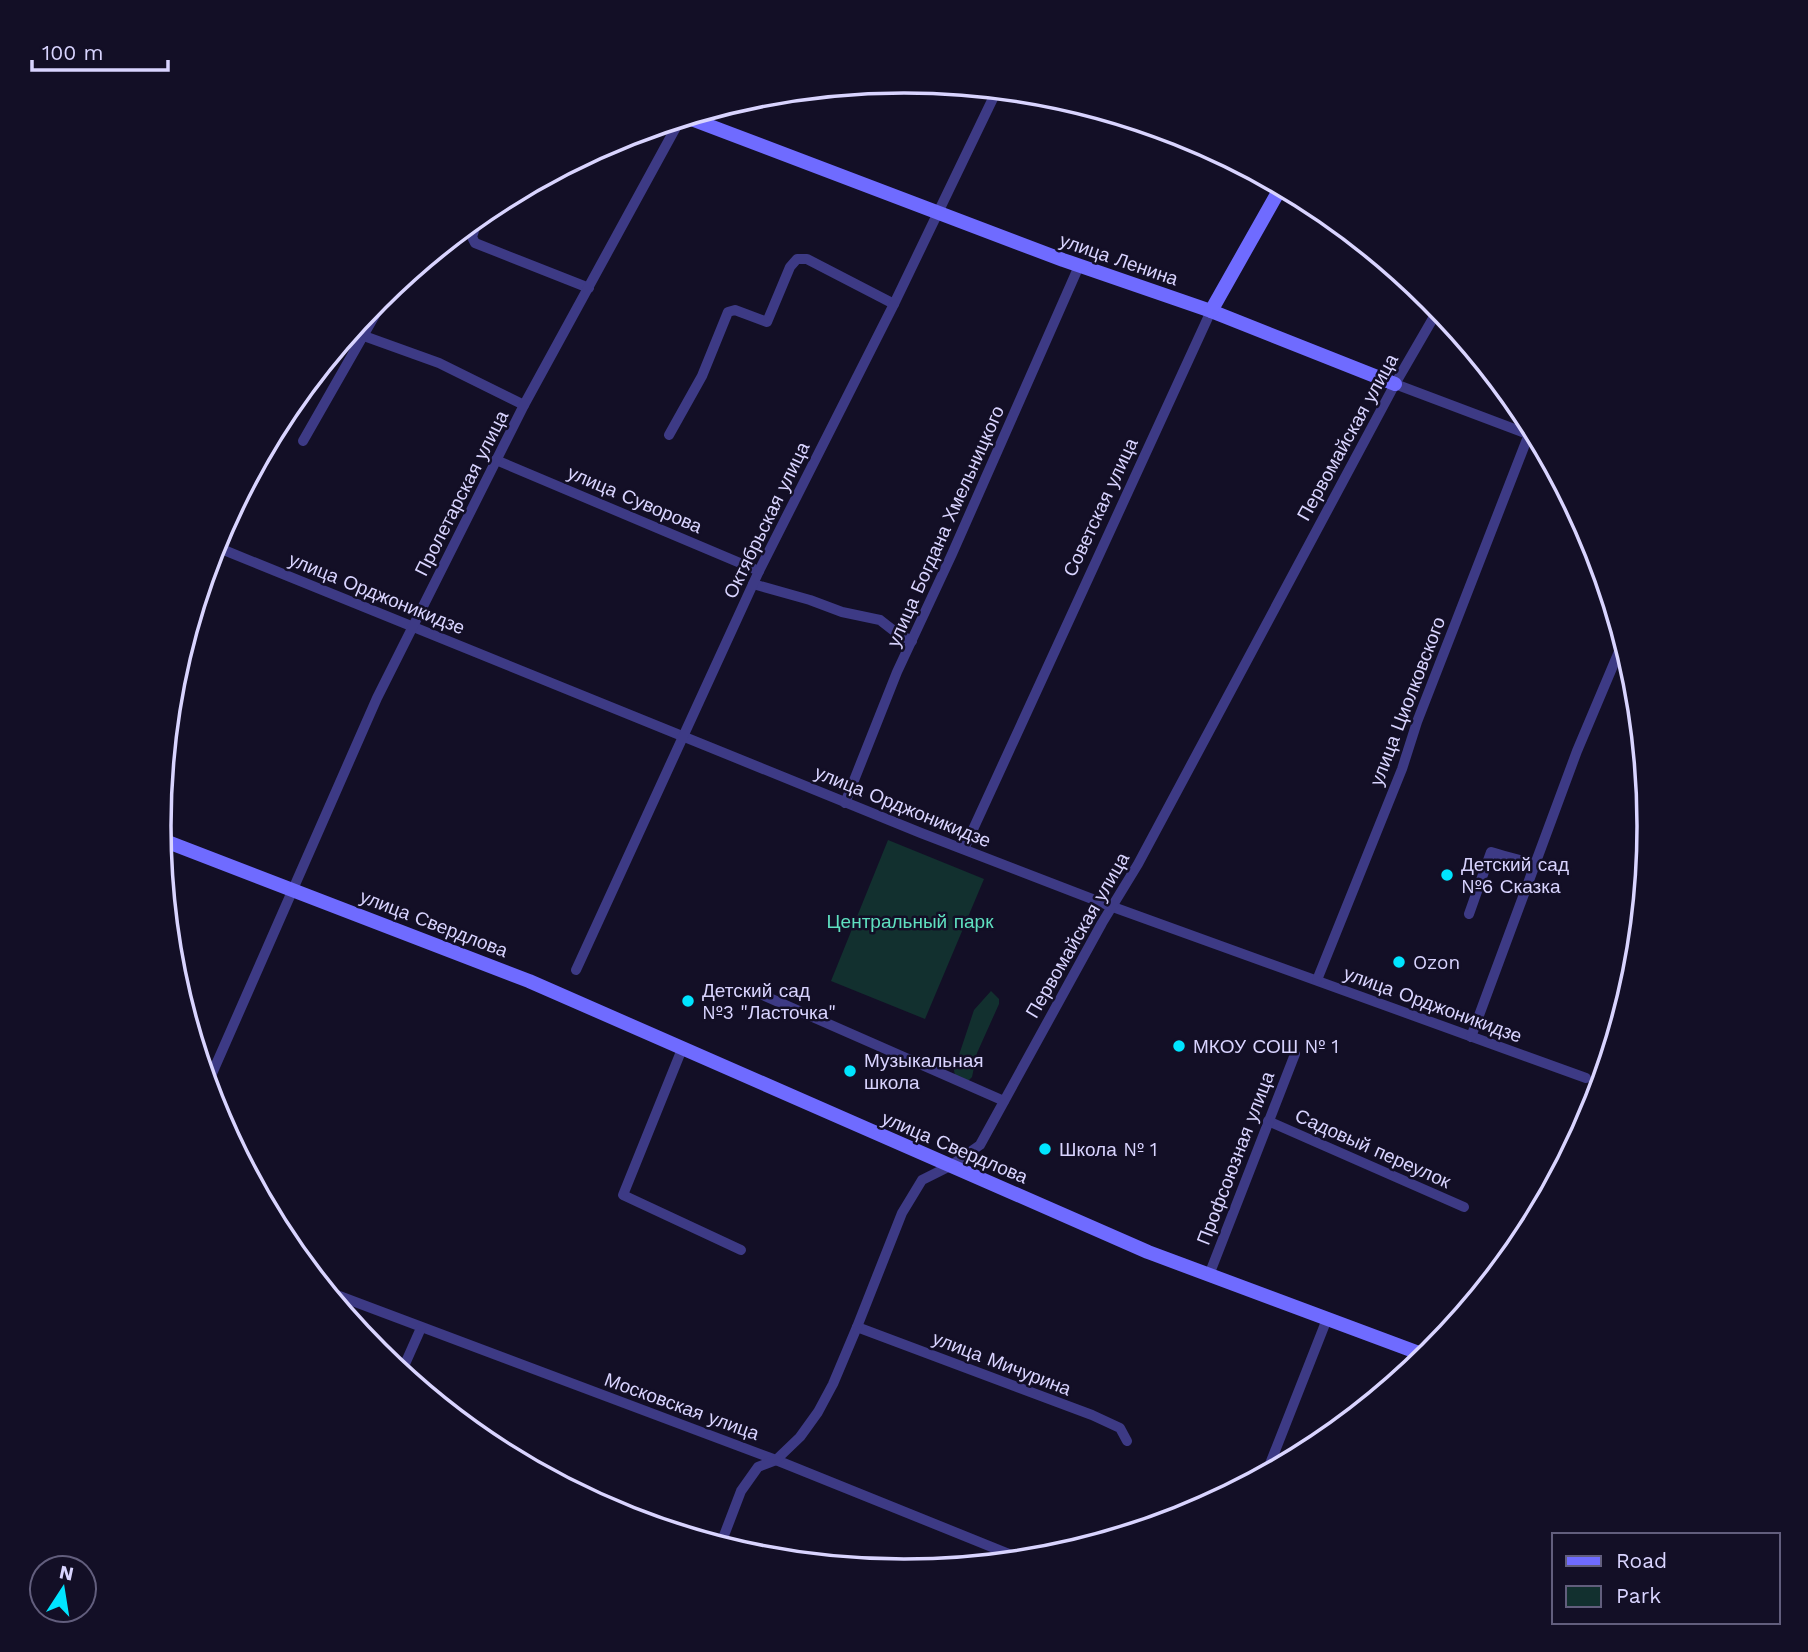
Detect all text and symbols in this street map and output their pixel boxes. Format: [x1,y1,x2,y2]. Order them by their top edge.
scale bar [32,28,168,72]
text: 100 m [42,40,104,65]
street label: улица Ленина [1057,228,1182,291]
street label: Первомайская улица [1292,349,1403,525]
street label: улица Богдана Хмельницкого [882,402,1009,650]
street label: Пролетарская улица [410,406,513,580]
street label: Советская улица [1058,434,1143,580]
street label: Октябрьская улица [719,438,815,602]
street label: улица Суворова [564,461,706,538]
street label: улица Орджоникидзе [285,548,468,639]
street label: улица Циолковского [1365,613,1450,789]
street label: улица Орджоникидзе [811,761,994,852]
street label: Первомайская улица [1021,848,1134,1022]
place label: Детский сад №6 Сказка [1461,853,1569,898]
marker: Детский сад №6 Сказка [1439,867,1455,883]
street label: улица Свердлова [357,885,511,962]
park label: Центральный парк [827,910,994,933]
place label: Ozon [1413,951,1460,974]
marker: Ozon [1391,954,1407,970]
street label: улица Орджоникидзе [1340,961,1525,1047]
place label: Детский сад №3 "Ласточка" [702,979,836,1024]
marker: Детский сад №3 "Ласточка" [680,993,696,1009]
place label: МКОУ СОШ № 1 [1193,1035,1339,1058]
marker: МКОУ СОШ № 1 [1171,1038,1187,1054]
place label: Музыкальная школа [864,1049,984,1094]
marker: Музыкальная школа [842,1063,858,1079]
street label: Профсоюзная улица [1192,1068,1279,1248]
street label: Садовый переулок [1291,1104,1455,1193]
street label: улица Свердлова [878,1106,1032,1189]
place label: Школа № 1 [1059,1138,1158,1161]
marker: Школа № 1 [1037,1141,1053,1157]
street label: улица Мичурина [929,1326,1075,1401]
street label: Московская улица [601,1368,763,1445]
legend [1552,1533,1780,1624]
text: Road [1616,1548,1667,1573]
north arrow [28,1554,98,1624]
text: N [57,1560,76,1586]
text: Park [1616,1583,1661,1608]

